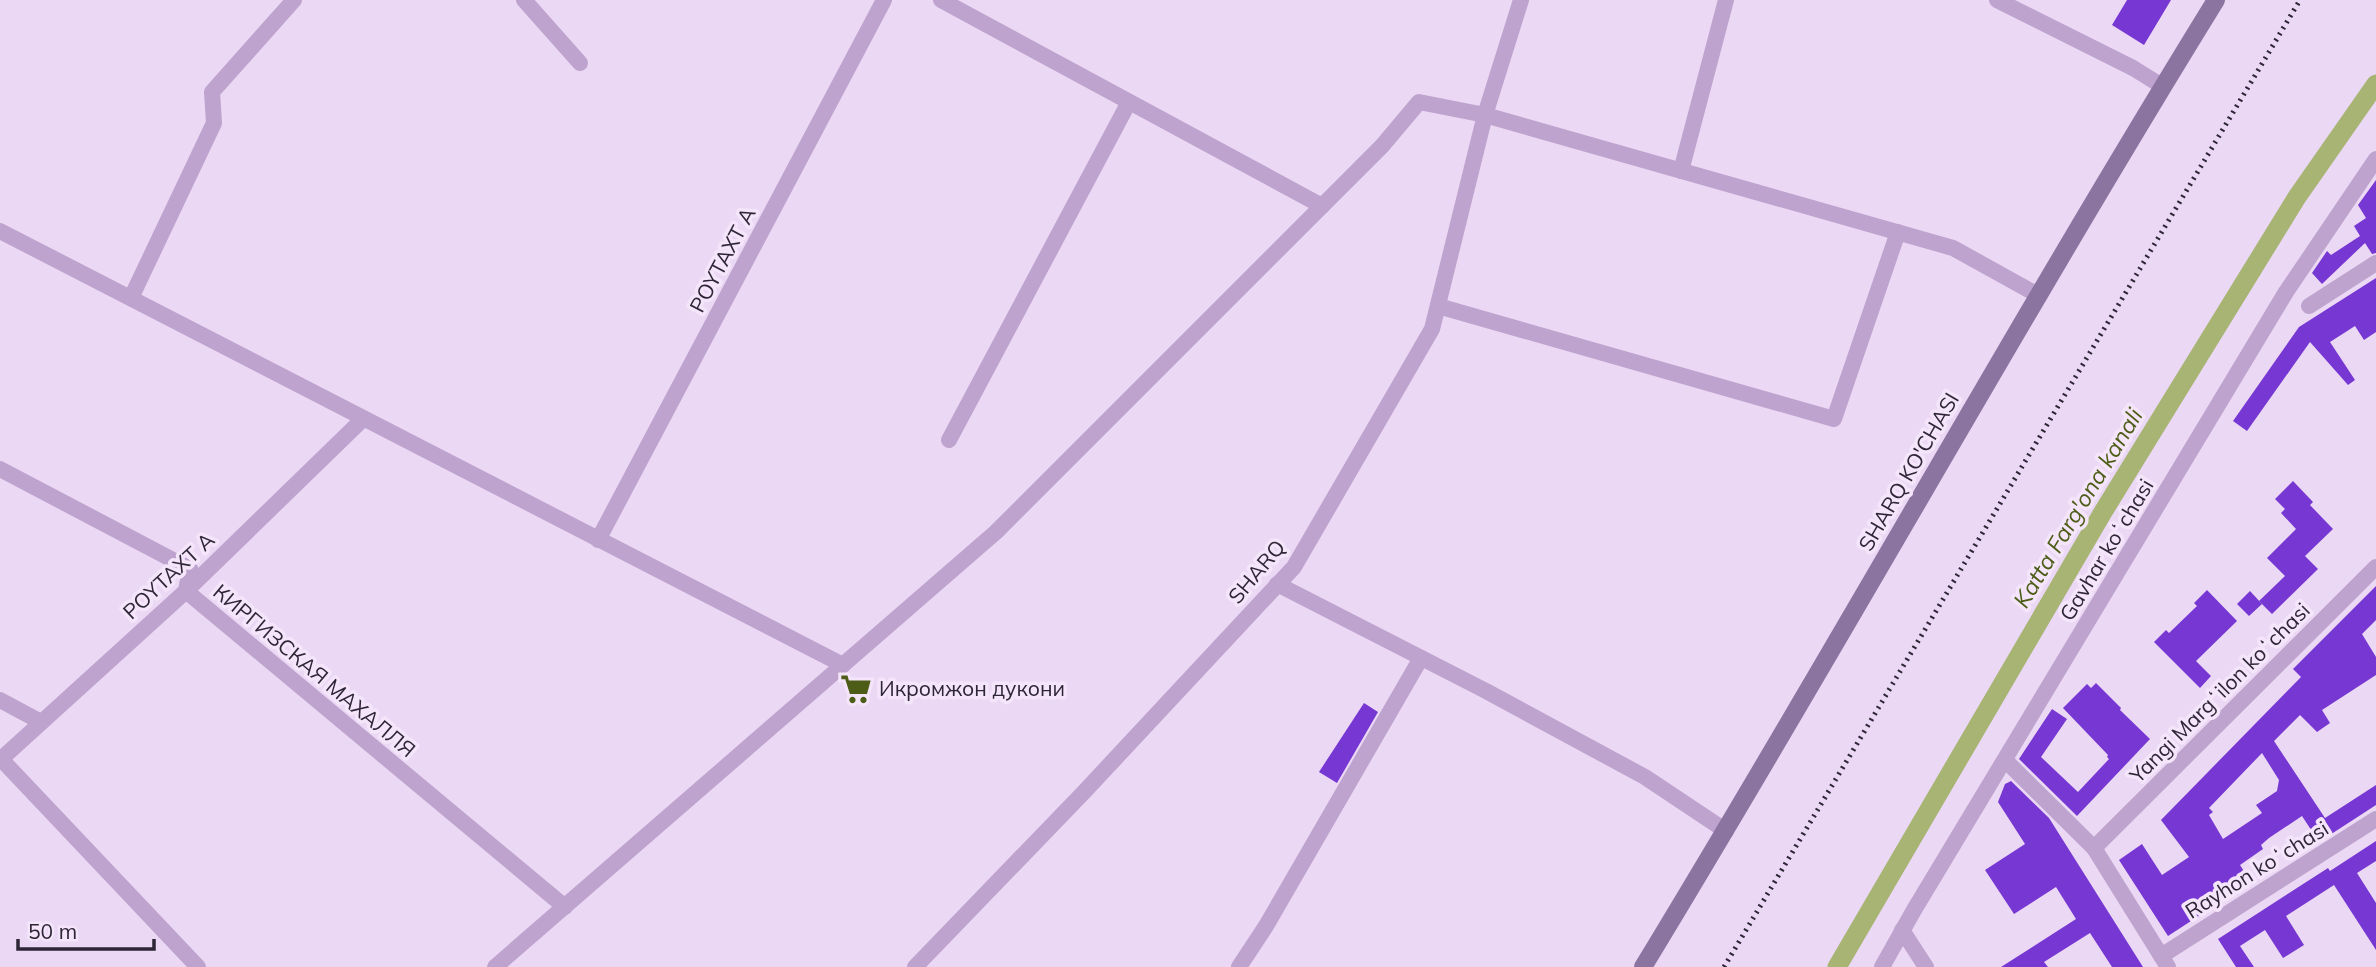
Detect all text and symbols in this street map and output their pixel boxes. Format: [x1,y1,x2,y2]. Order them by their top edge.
street label: POYTAXT A [684,202,761,317]
street label: SHARQ KO'CHASI [1852,388,1964,555]
water label: Katta Farg'ona kanali [2007,402,2149,613]
street label: Gavhar koʻchasi [2054,474,2159,625]
street label: POYTAXT A [117,526,220,624]
street label: SHARQ [1222,534,1290,609]
street label: КИРГИЗСКАЯ МАХАЛЛЯ [208,578,421,762]
street label: Yangi Margʻilon koʻchasi [2123,597,2315,788]
supermarket icon: Икромжон дукони [839,672,873,706]
place label: Икромжон дукони [879,675,1065,701]
street label: Rayhon koʻchasi [2180,815,2333,924]
scale bar [18,908,154,952]
text: 50 m [28,918,77,944]

